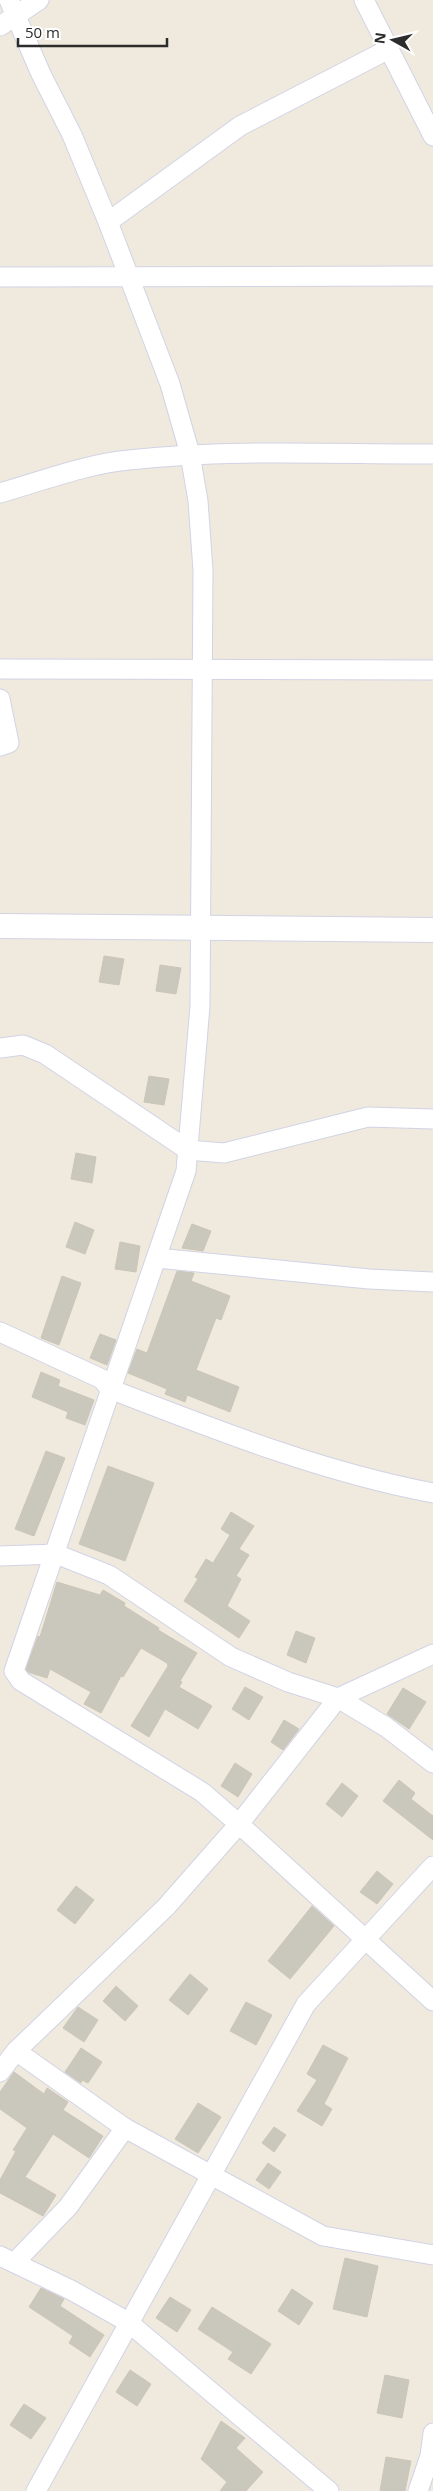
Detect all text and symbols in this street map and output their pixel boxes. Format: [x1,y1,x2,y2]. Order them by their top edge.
scale bar [18,15,166,47]
north arrow [368,15,418,65]
text: 50 m [25,22,60,42]
text: N [369,31,390,45]

